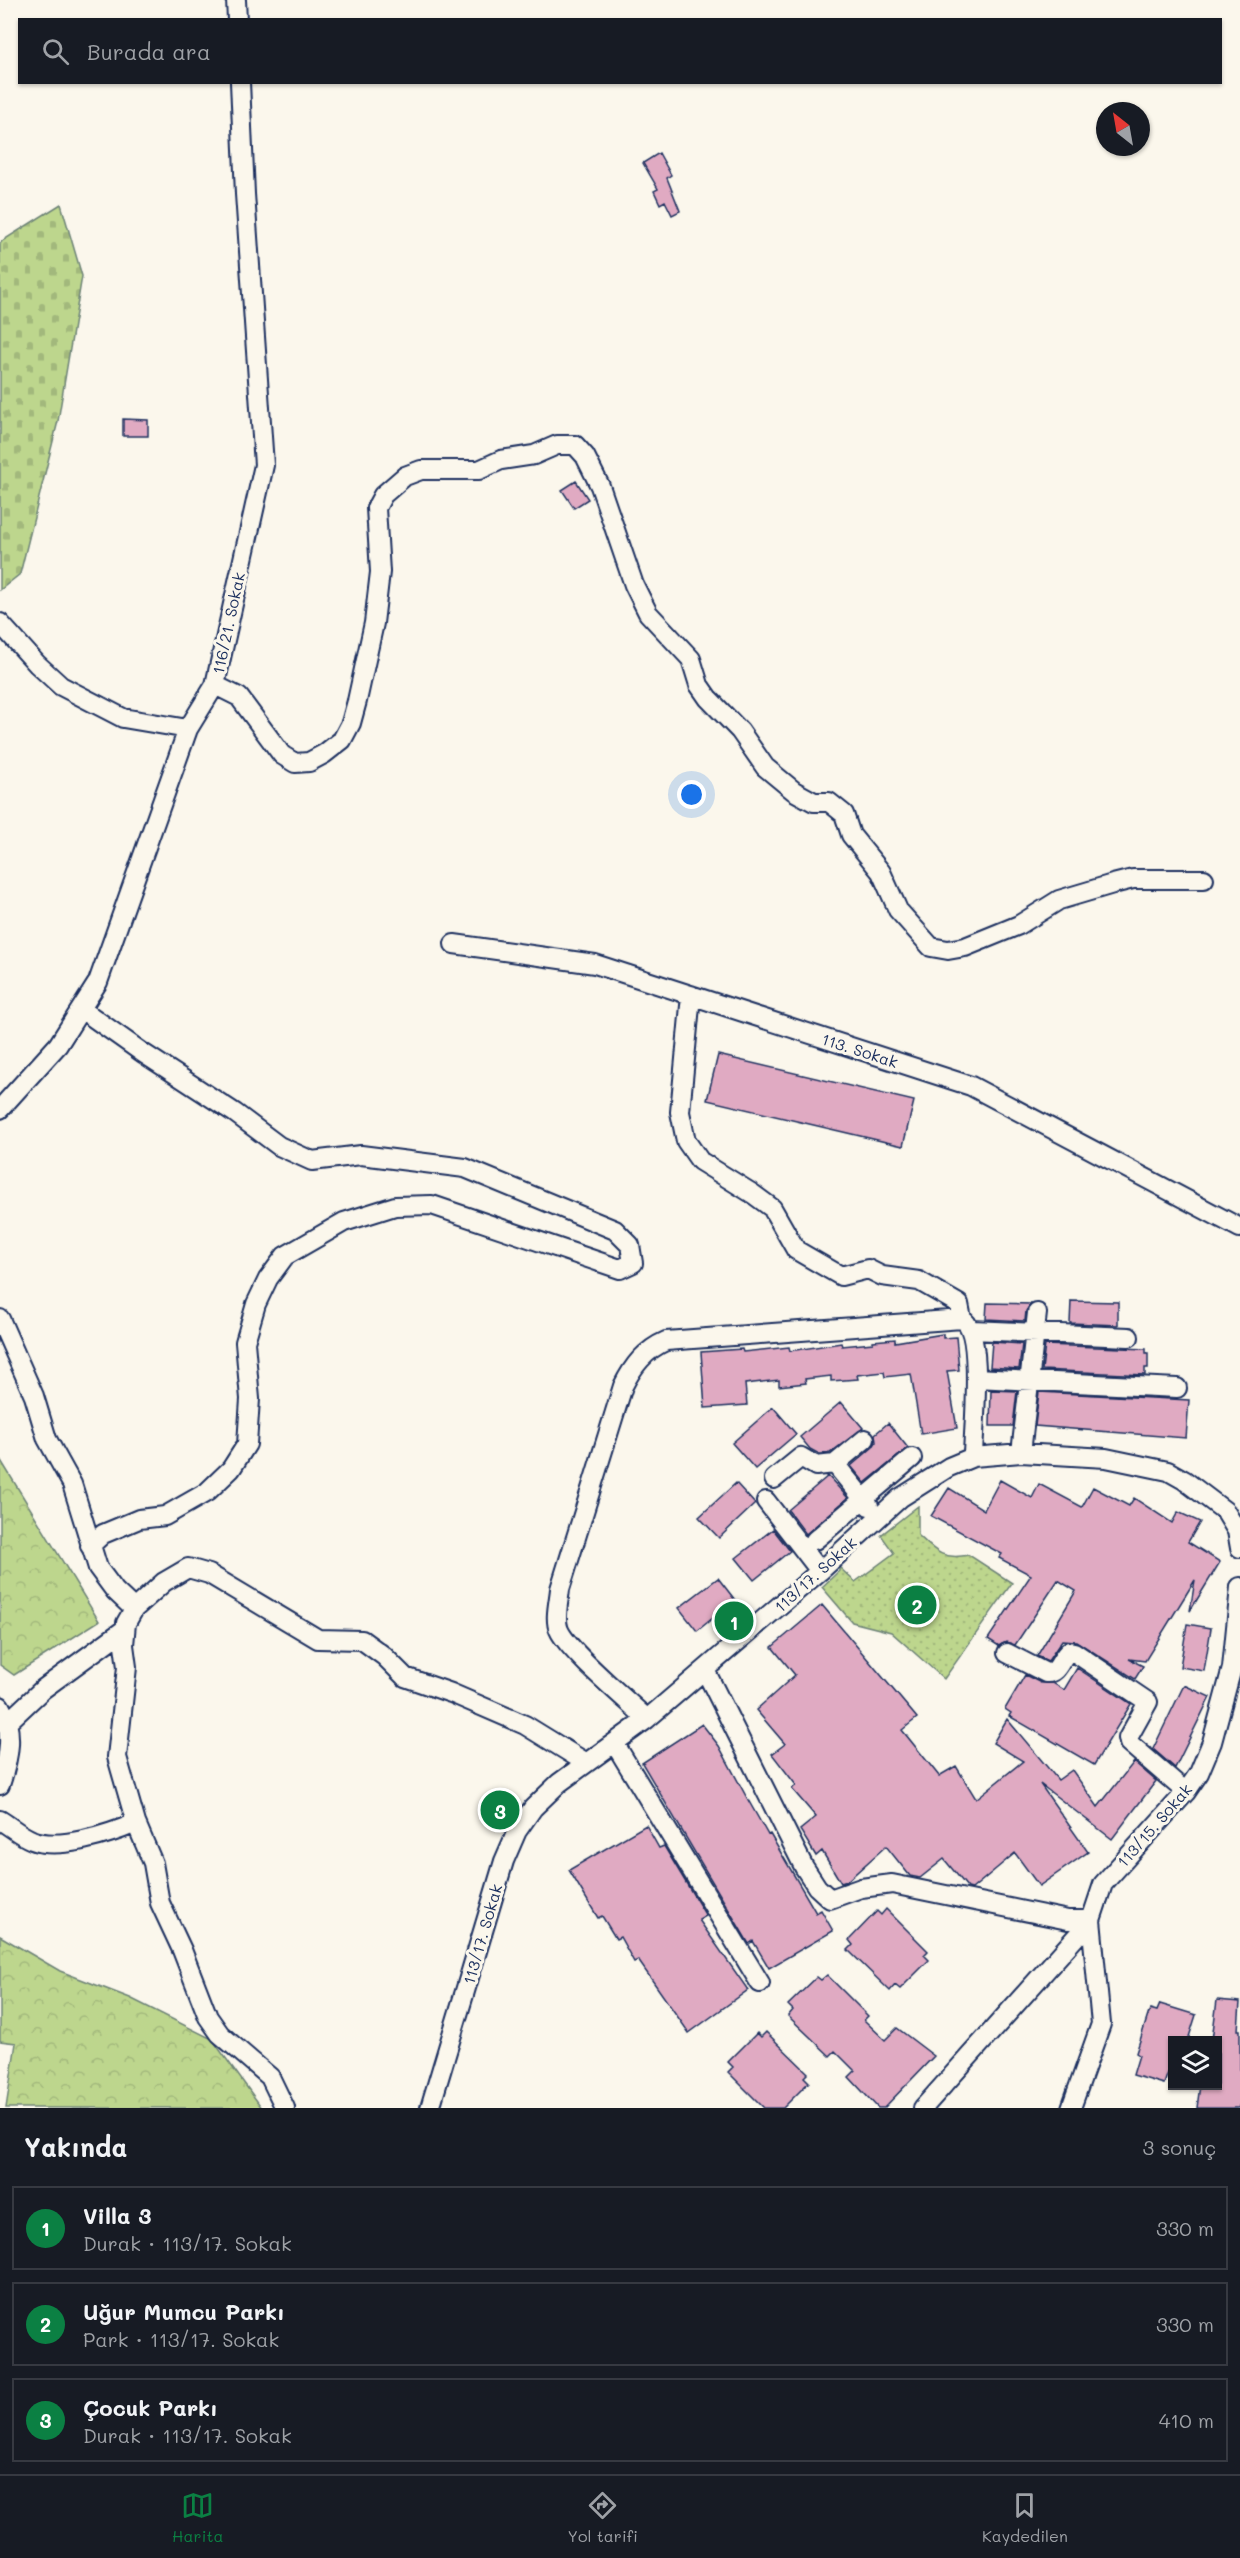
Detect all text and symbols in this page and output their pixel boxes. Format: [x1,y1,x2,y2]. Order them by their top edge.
search box [18,18,1222,84]
icon: search [39,35,72,68]
text: Burada ara [87,37,211,66]
north arrow [1096,102,1150,156]
street label: 116/21. Sokak [207,570,249,676]
your location [677,780,706,809]
street label: 113. Sokak [819,1028,901,1072]
street label: 113/17. Sokak [770,1532,860,1616]
pin: 2 [898,1582,936,1628]
pin: 1 [714,1598,754,1644]
street label: 113/15. Sokak [1112,1779,1196,1871]
pin: 3 [480,1788,520,1832]
street label: 113/17. Sokak [458,1881,506,1987]
map controls [1168,2036,1222,2090]
button: layers [1168,2036,1222,2090]
text: Yakında [24,2130,127,2164]
text: 3 sonuç [1143,2134,1216,2160]
text: Villa 3 [83,2201,152,2230]
text: 1 [41,2215,50,2241]
text: 330 m [1156,2215,1214,2241]
text: Durak · 113/17. Sokak [83,2230,292,2256]
text: Uğur Mumcu Parkı [83,2297,285,2326]
text: 2 [40,2311,51,2337]
text: 330 m [1156,2311,1214,2337]
text: Park · 113/17. Sokak [83,2326,279,2352]
text: Çocuk Parkı [83,2393,218,2422]
text: 3 [40,2407,52,2433]
text: 410 m [1159,2407,1214,2433]
text: Durak · 113/17. Sokak [83,2422,292,2448]
tab: Harita [172,2489,223,2546]
tab: Yol tarifi [568,2489,638,2546]
tab: Kaydedilen [982,2489,1068,2546]

